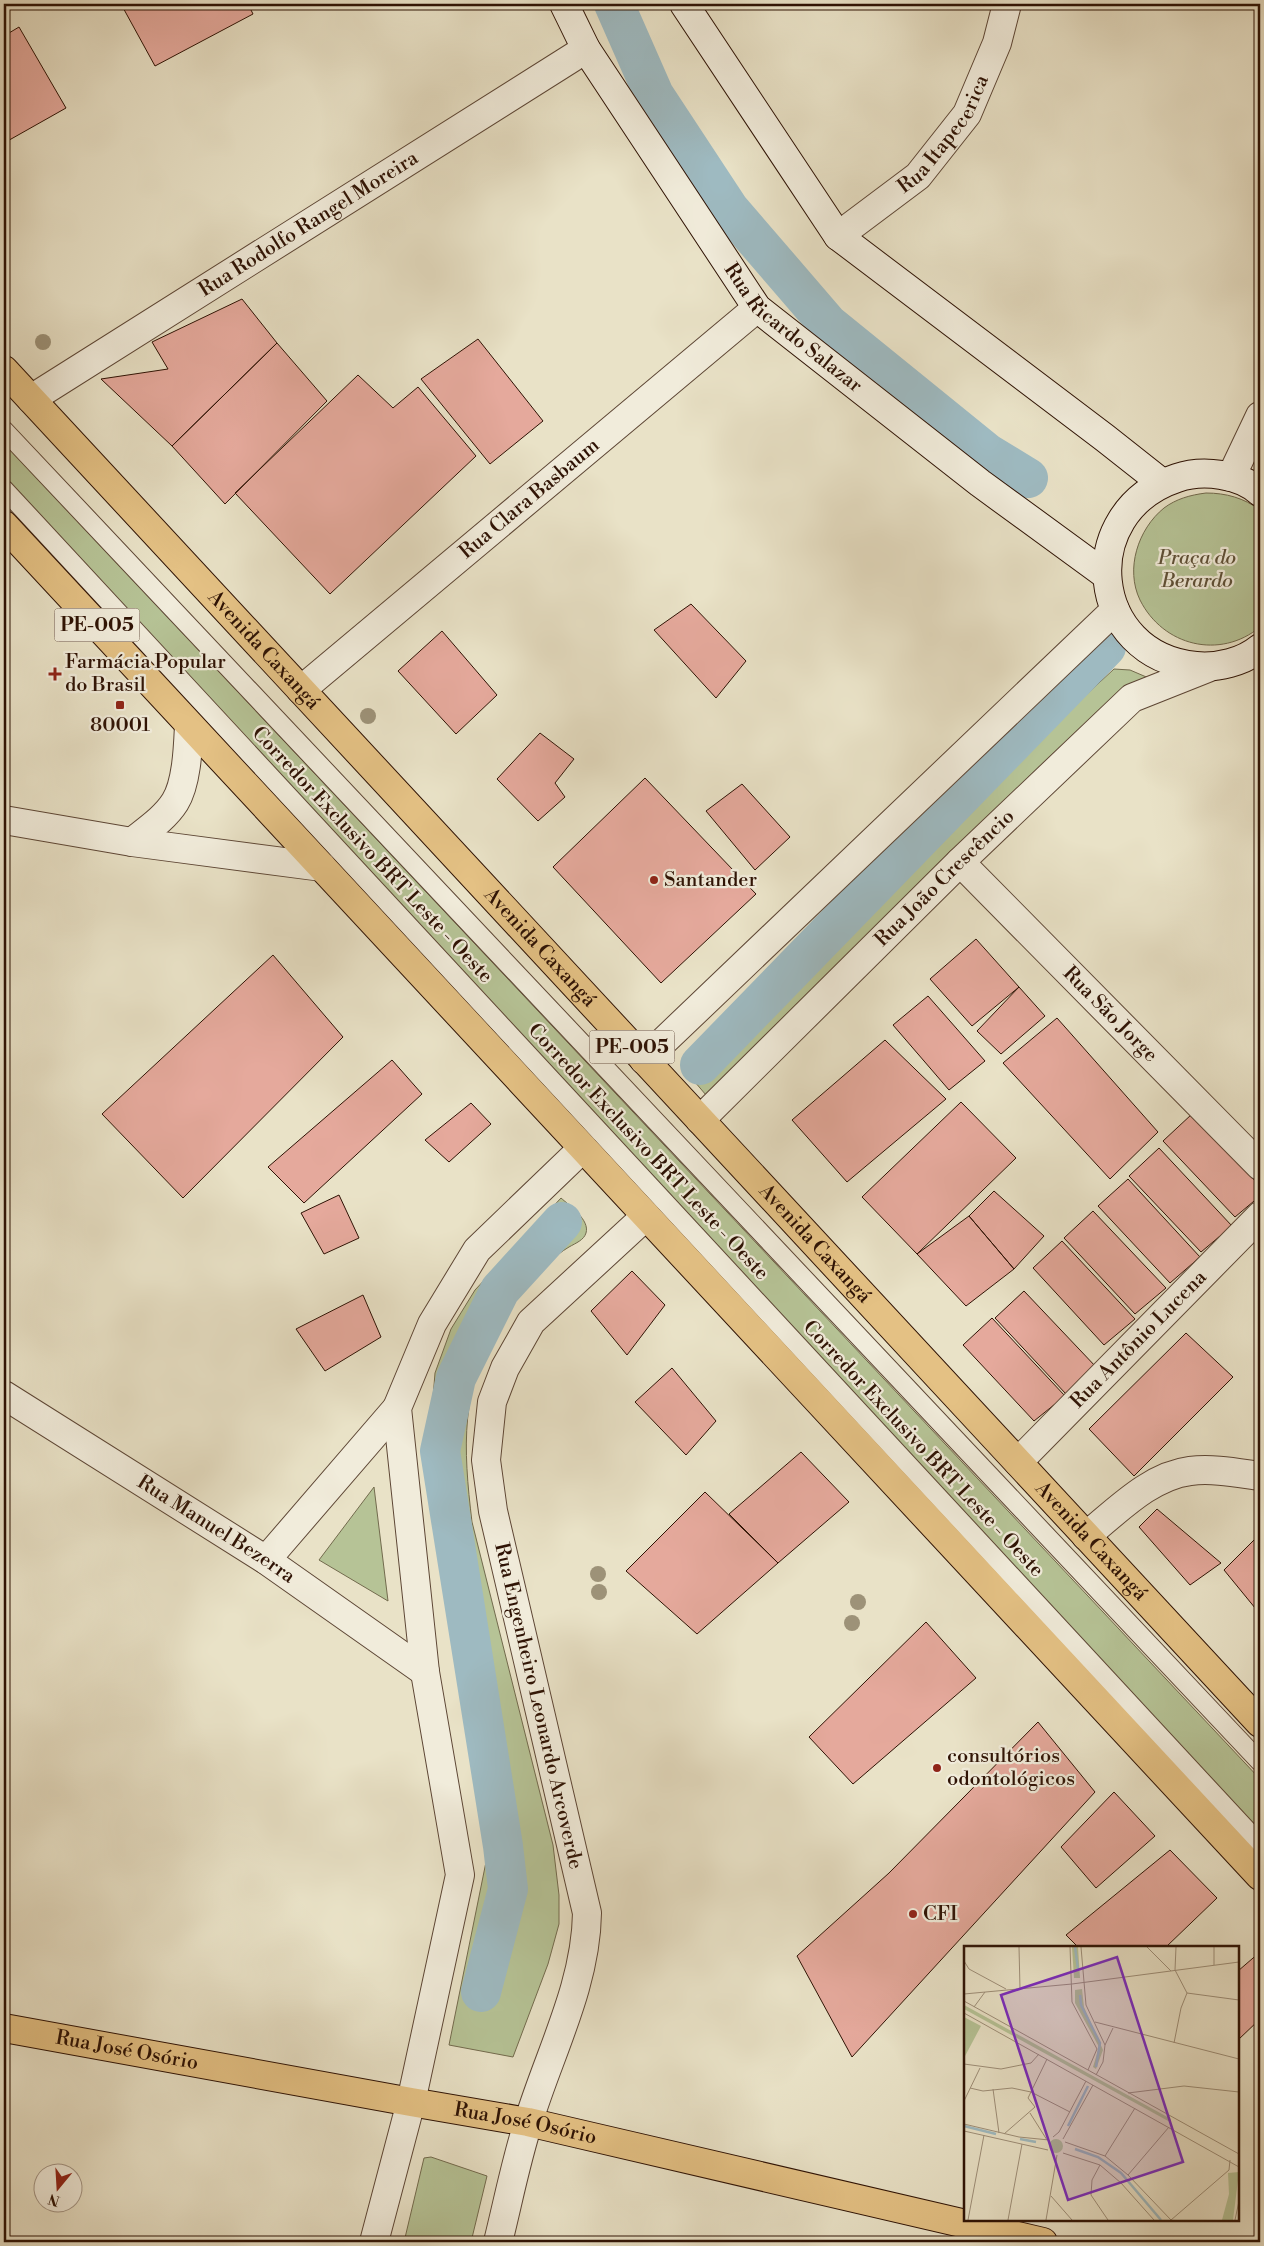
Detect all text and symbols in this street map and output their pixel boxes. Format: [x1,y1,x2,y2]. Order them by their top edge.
street label: Rua Itapecerica [893,70,995,199]
street label: Rua Rodolfo Rangel Moreira [194,145,424,303]
street label: Rua Ricardo Salazar [718,258,867,398]
street label: Rua Clara Basbaum [454,432,605,565]
park label: Praça do Berardo [1157,546,1236,594]
street label: Avenida Caxangá [202,584,326,715]
road number: PE-005 [54,608,140,642]
place label: Farmácia Popular do Brasil [65,650,226,698]
marker: Farmácia Popular do Brasil [49,668,61,680]
marker: 80001 [114,699,126,711]
place label: 80001 [90,713,150,738]
street label: Corredor Exclusivo BRT Leste - Oeste [246,721,498,989]
street label: Rua João Crescêncio [869,804,1020,952]
place label: Santander [664,868,757,893]
marker: Santander [648,874,660,886]
street label: Avenida Caxangá [478,882,602,1013]
street label: Rua São Jorge [1058,961,1163,1068]
street label: Corredor Exclusivo BRT Leste - Oeste [522,1018,774,1286]
road number: PE-005 [590,1030,674,1064]
street label: Avenida Caxangá [753,1178,877,1309]
street label: Rua Antônio Lucena [1065,1264,1213,1414]
street label: Corredor Exclusivo BRT Leste - Oeste [797,1315,1049,1583]
street label: Rua Manuel Bezerra [133,1470,301,1589]
street label: Avenida Caxangá [1029,1476,1153,1607]
street label: Rua Engenheiro Leonardo Arcoverde [488,1540,588,1872]
place label: consultórios odontológicos [947,1744,1075,1792]
marker: consultórios odontológicos [931,1762,943,1774]
place label: CFI [923,1902,958,1927]
marker: CFI [907,1908,919,1920]
inset map [964,1946,1239,2221]
street label: Rua José Osório [53,2025,200,2076]
street label: Rua José Osório [452,2097,599,2150]
north arrow [32,2164,82,2214]
text: N [46,2189,62,2210]

